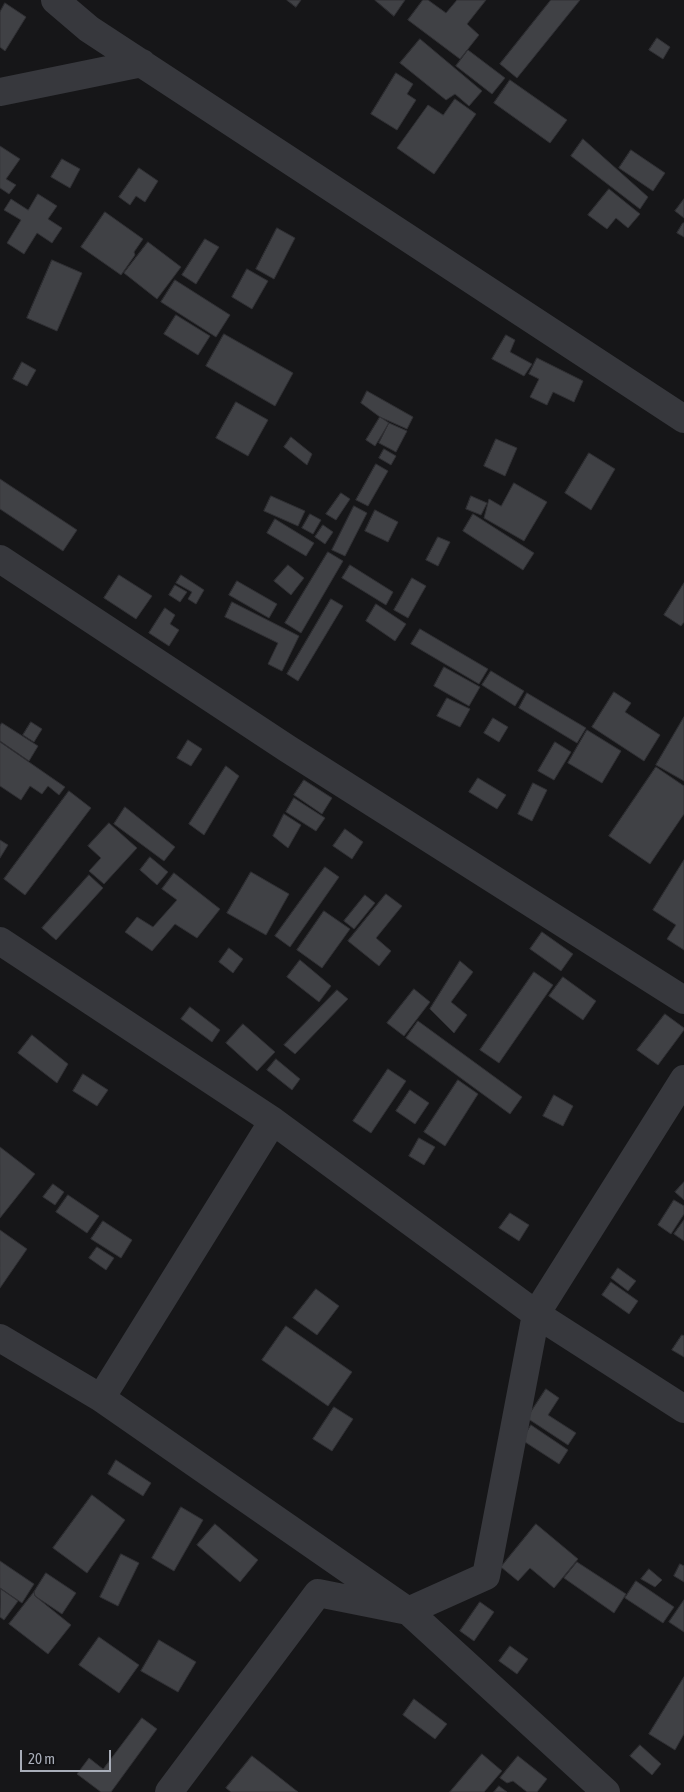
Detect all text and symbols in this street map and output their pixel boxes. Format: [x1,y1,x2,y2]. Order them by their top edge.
scale bar [22,1740,114,1772]
text: 20 m [28,1750,55,1767]

